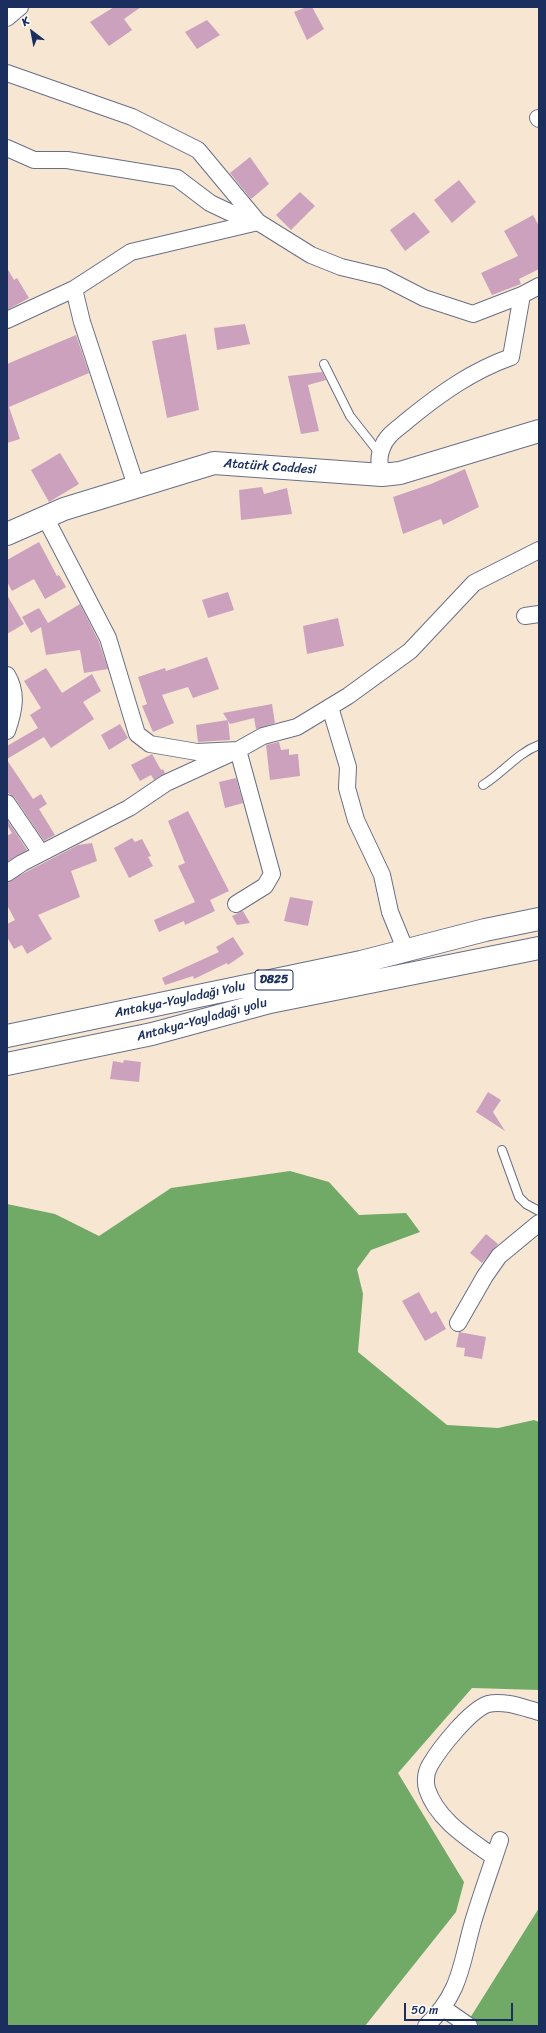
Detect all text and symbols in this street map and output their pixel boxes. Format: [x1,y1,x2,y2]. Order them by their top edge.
north arrow [12,12,52,52]
text: K [17,12,33,31]
street label: Atatürk Caddesi [223,456,317,478]
road number: D825 [255,970,293,990]
street label: Antakya-Yayladağı Yolu [113,979,247,1021]
street label: Antakya-Yayladağı yolu [135,995,269,1045]
scale bar [406,1995,515,2021]
text: 50 m [411,1999,438,2021]

